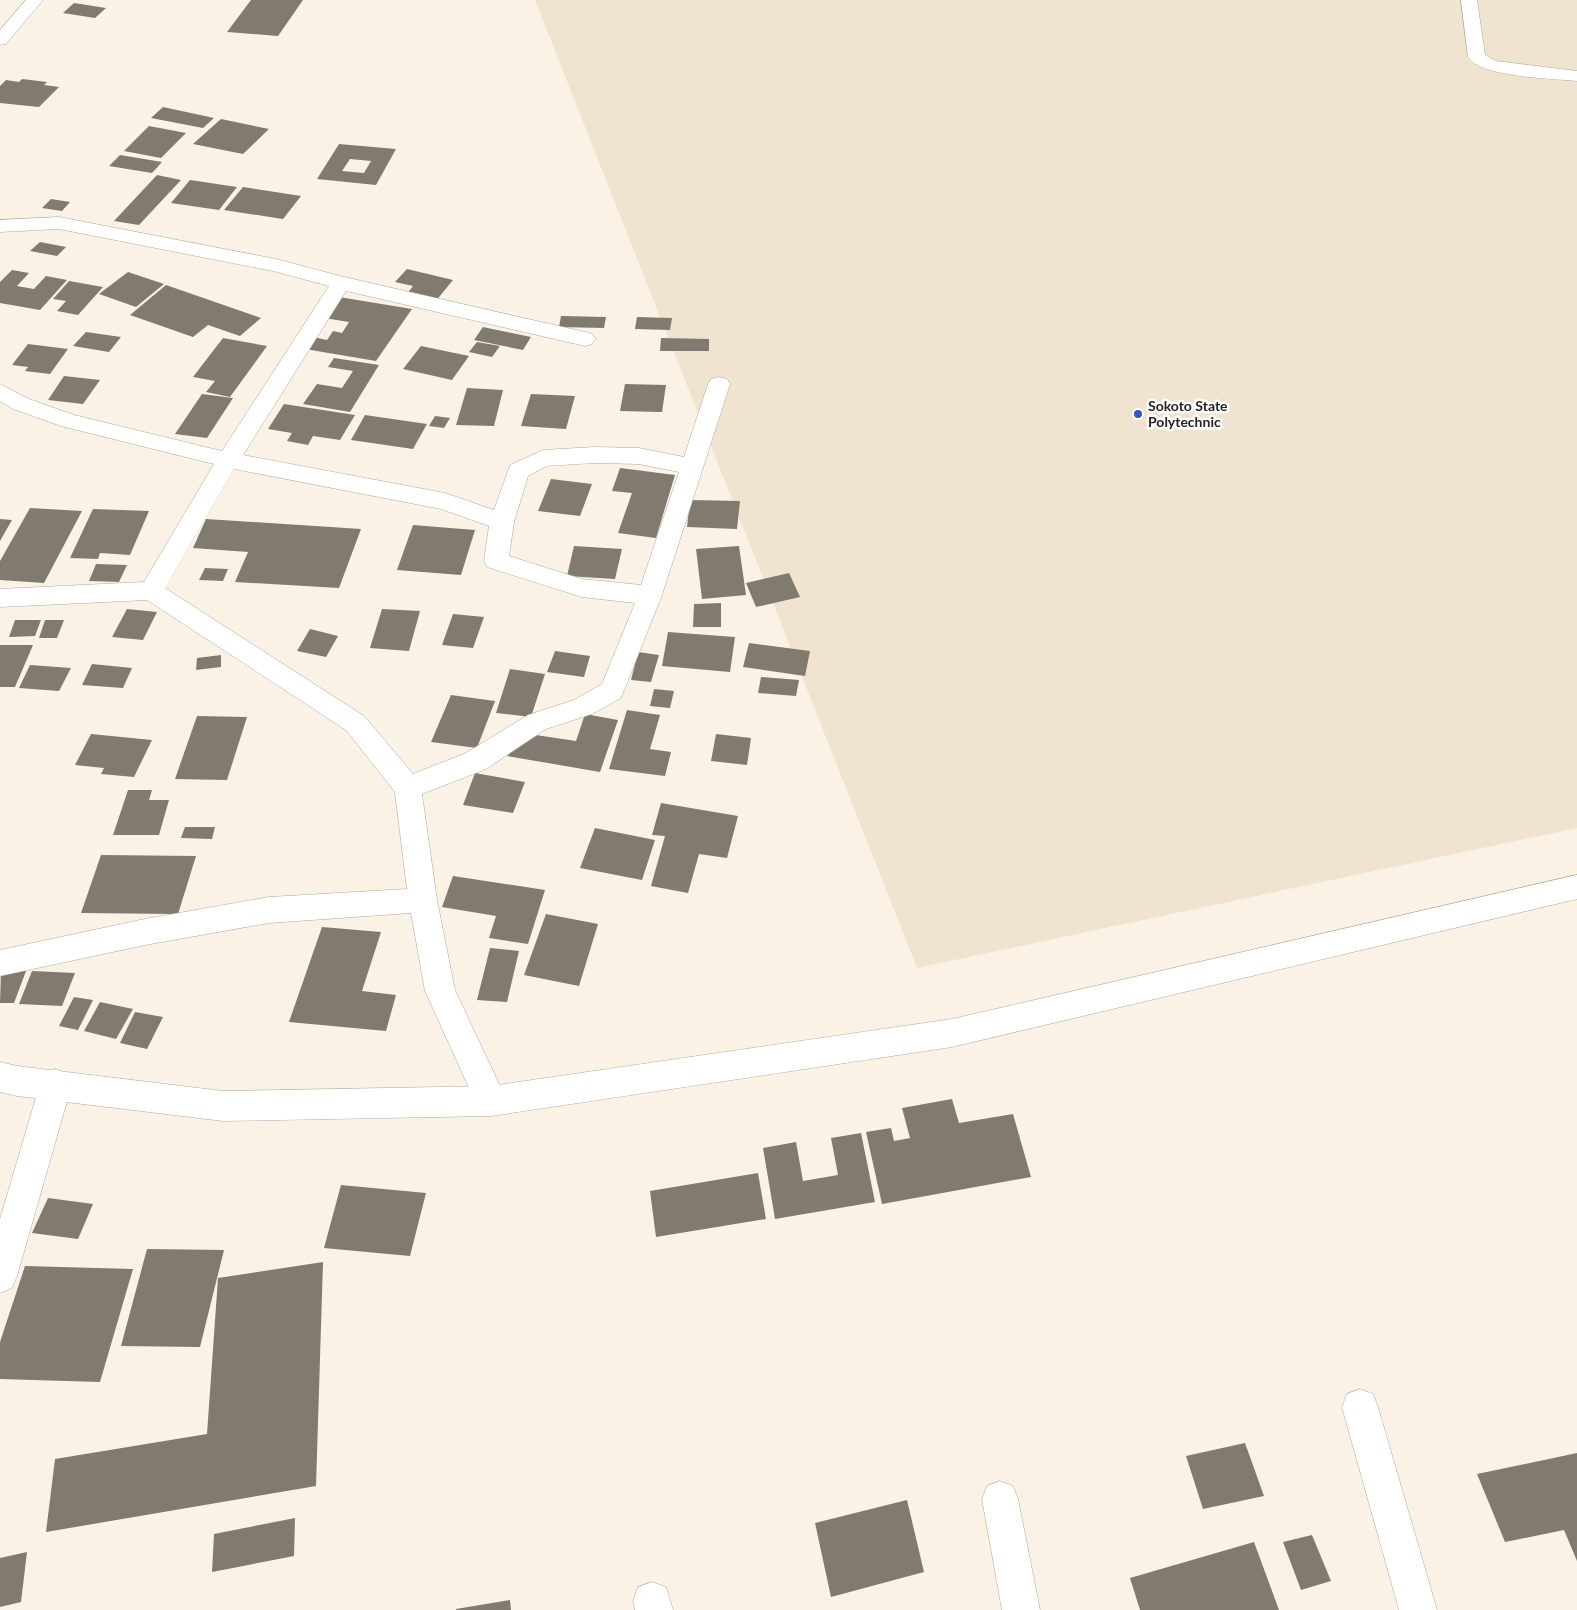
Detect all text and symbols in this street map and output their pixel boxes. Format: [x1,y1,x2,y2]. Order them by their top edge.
place label: Sokoto State Polytechnic [1148,397,1228,430]
marker: Sokoto State Polytechnic [1132,408,1144,420]

